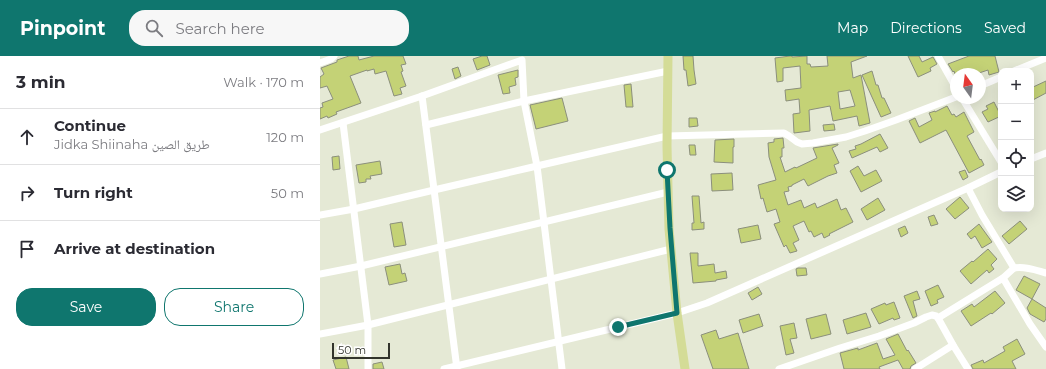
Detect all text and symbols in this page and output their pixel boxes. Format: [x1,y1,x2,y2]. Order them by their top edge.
search box [129,10,409,46]
text: Pinpoint [20,17,105,40]
icon: search [143,17,165,39]
text: Search here [175,19,265,38]
text: Map [837,19,868,37]
text: Directions [890,19,962,37]
text: Saved [984,19,1026,37]
north arrow [950,68,986,104]
map controls [998,68,1034,212]
button: + [998,68,1034,104]
text: 3 min [16,72,66,92]
text: Walk · 170 m [223,74,304,90]
button: − [998,104,1034,140]
text: Continue [54,116,126,135]
icon: ahead [16,126,38,148]
text: 120 m [266,129,304,145]
text: Jidka Shiinaha طريق الصين [54,136,210,152]
button: locate [998,140,1034,176]
route start [658,161,676,179]
button: layers [998,176,1034,212]
icon: right [16,182,38,204]
text: Turn right [54,183,133,202]
text: 50 m [271,185,304,201]
icon: arrive [16,238,38,260]
text: Arrive at destination [54,239,215,258]
button: Save [16,288,156,326]
button: Share [164,288,304,326]
route end [609,318,627,336]
scale bar [332,341,390,360]
text: 50 m [338,343,366,357]

